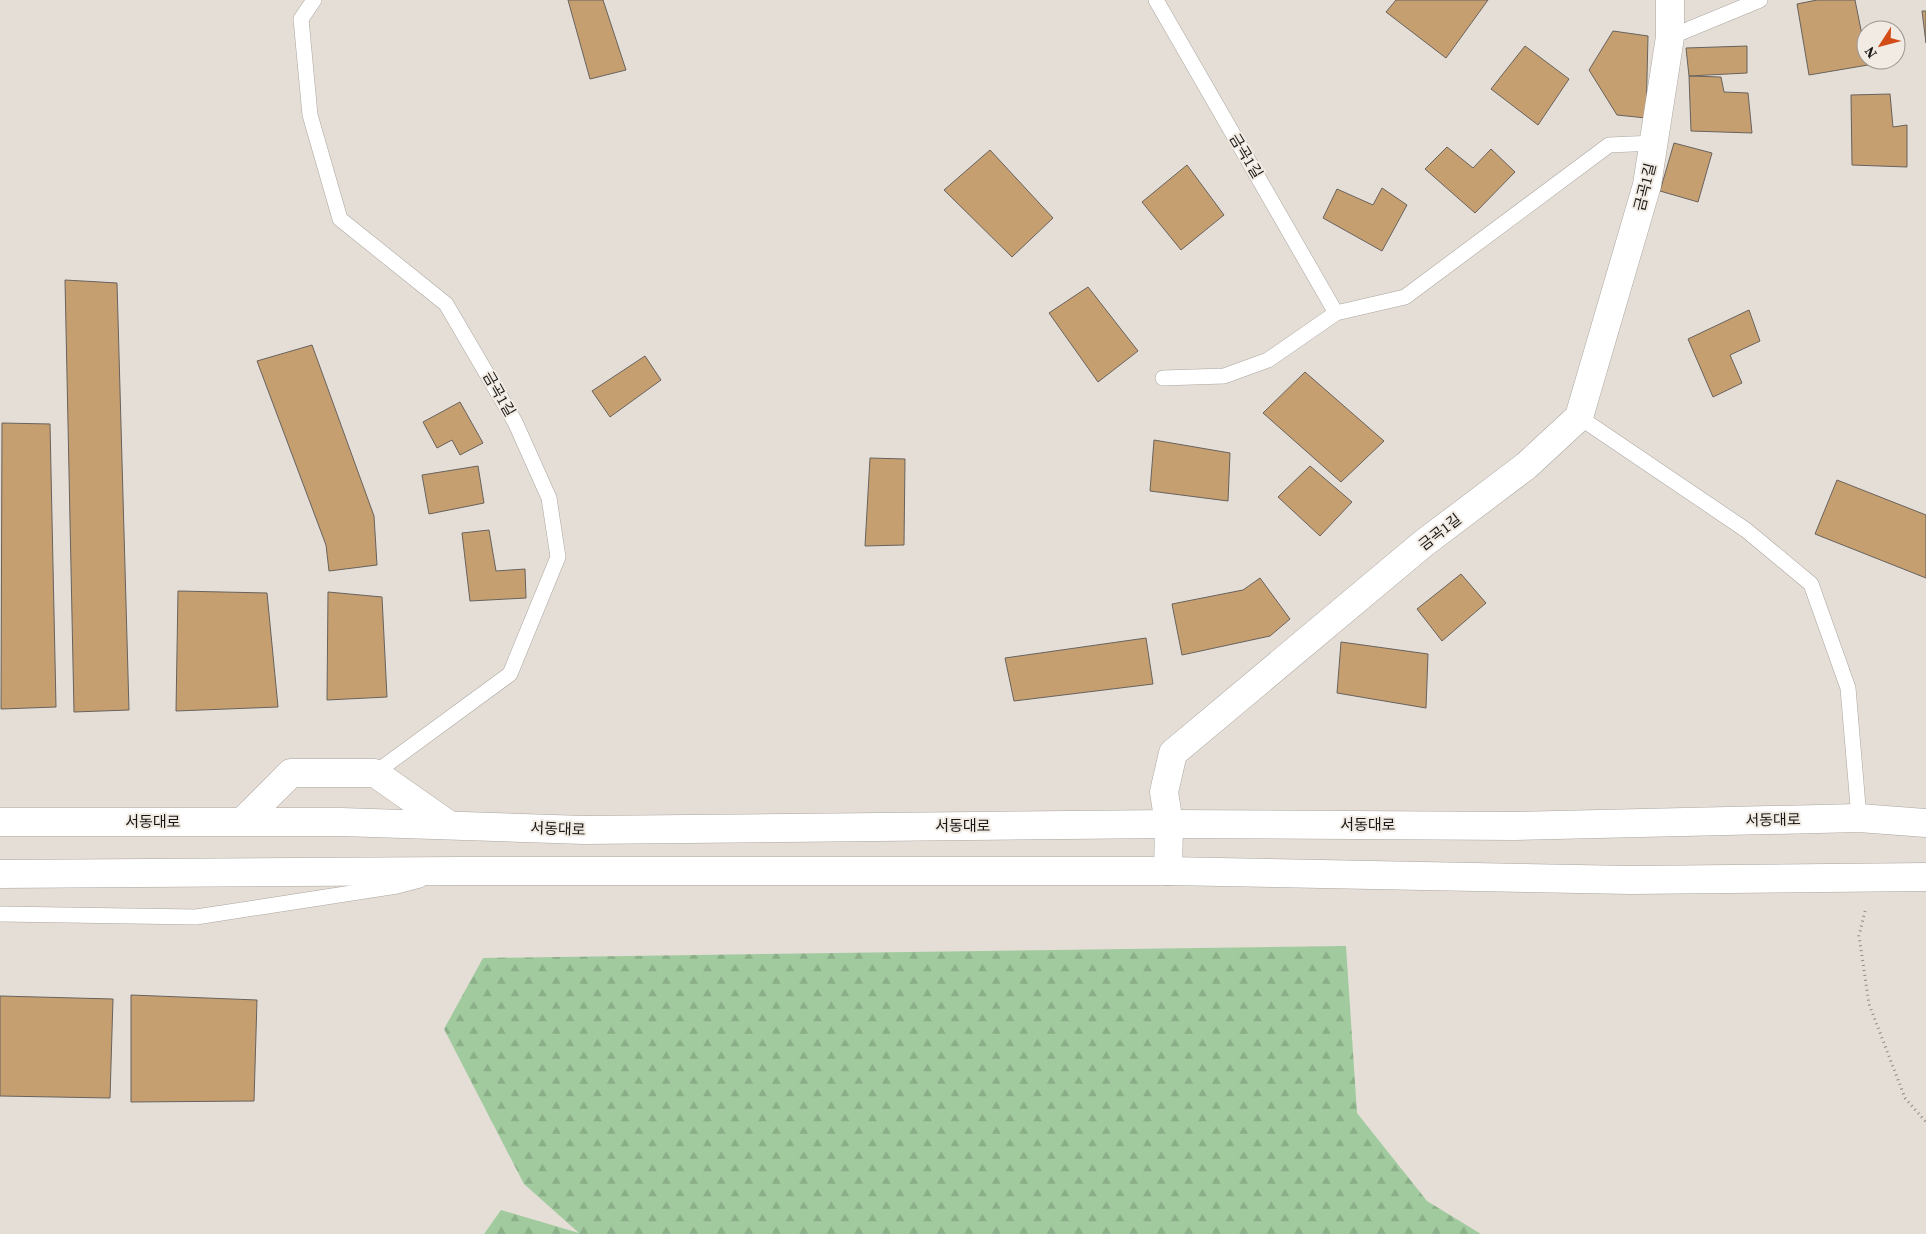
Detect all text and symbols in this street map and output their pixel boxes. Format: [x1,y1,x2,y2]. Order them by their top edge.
north arrow [1856,20,1906,70]
text: N [1859,43,1882,63]
street label: 금곡1길 [1225,129,1268,182]
street label: 금곡1길 [1628,161,1661,213]
street label: 금곡1길 [478,367,521,420]
street label: 금곡1길 [1414,508,1465,555]
street label: 서동대로 [1745,809,1801,830]
street label: 서동대로 [125,811,181,832]
street label: 서동대로 [1340,814,1396,835]
street label: 서동대로 [935,815,991,836]
street label: 서동대로 [530,817,586,840]

